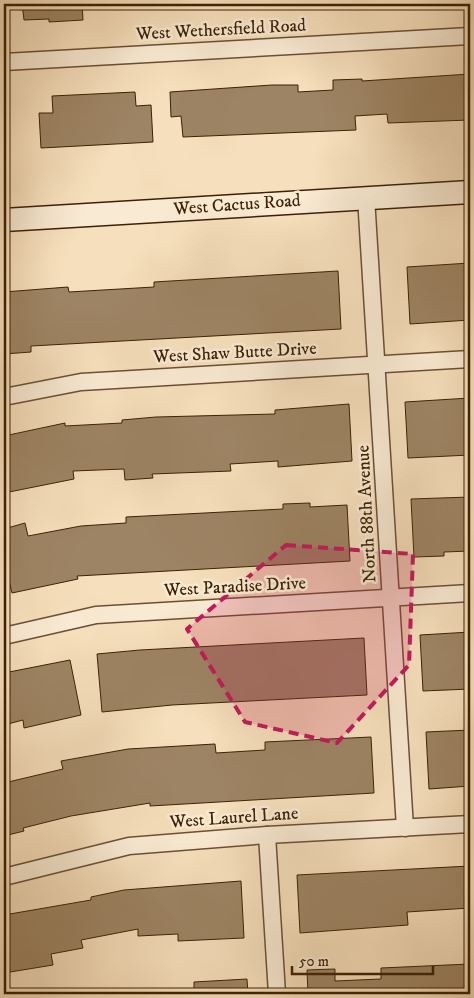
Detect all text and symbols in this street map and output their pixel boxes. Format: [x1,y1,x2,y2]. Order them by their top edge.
street label: West Wethersfield Road [134,15,307,45]
street label: West Cactus Road [172,190,301,220]
street label: West Shaw Butte Drive [152,338,317,368]
street label: North 88th Avenue [352,445,382,583]
street label: West Paradise Drive [162,572,307,602]
street label: West Laurel Lane [168,803,299,834]
scale bar [292,943,433,975]
text: 50 m [299,952,329,971]

